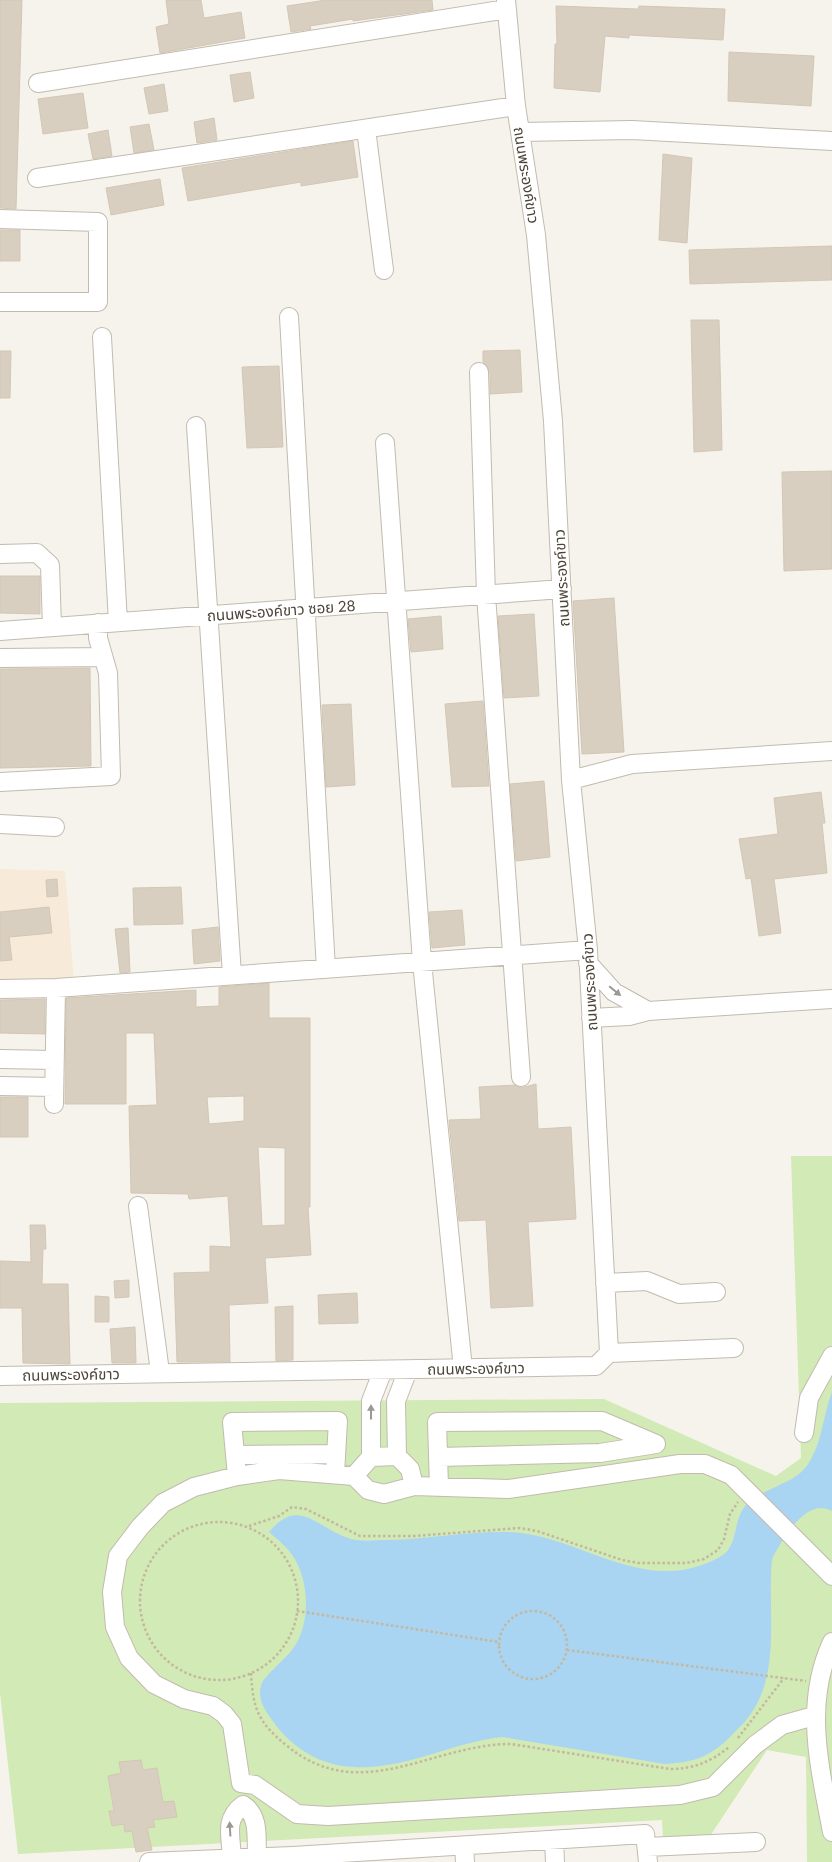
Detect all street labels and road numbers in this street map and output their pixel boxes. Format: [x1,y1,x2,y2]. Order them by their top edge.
street label: ถนนพระองค์ขาว [510,125,544,225]
street label: ถนนพระองค์ขาว [549,529,573,627]
street label: ถนนพระองค์ขาว ซอย 28 [206,596,356,624]
street label: ถนนพระองค์ขาว [577,933,601,1031]
street label: ถนนพระองค์ขาว [427,1358,525,1378]
street label: ถนนพระองค์ขาว [22,1364,120,1384]

